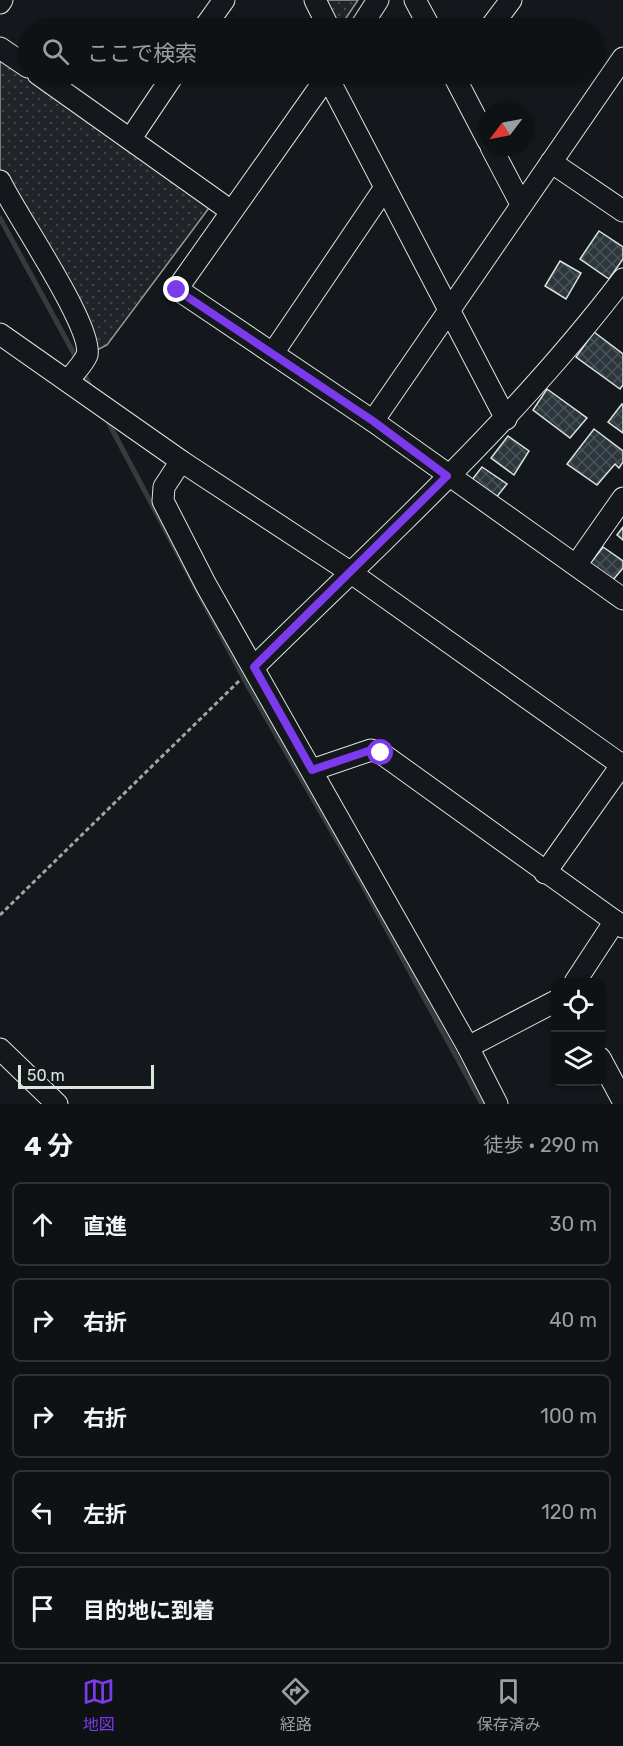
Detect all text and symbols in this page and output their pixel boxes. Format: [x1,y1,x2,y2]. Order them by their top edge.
search box [18,18,605,84]
icon: search [39,35,72,68]
text: ここで検索 [87,40,197,67]
north arrow [479,102,533,156]
route end [163,276,189,302]
route start [367,739,393,765]
map controls [551,978,605,1086]
button: locate [551,978,605,1032]
button: layers [551,1032,605,1086]
scale bar [18,1062,154,1090]
text: 50 m [27,1066,65,1085]
text: 4 分 [24,1131,73,1162]
text: 徒歩 · 290 m [484,1133,599,1157]
icon: ahead [26,1208,59,1241]
text: 30 m [550,1212,597,1236]
text: 直進 [83,1213,127,1240]
icon: right [26,1304,59,1337]
text: 40 m [549,1308,597,1332]
text: 右折 [83,1309,127,1336]
icon: right [26,1400,59,1433]
text: 100 m [540,1404,597,1428]
text: 右折 [83,1405,127,1432]
icon: left [26,1496,59,1529]
text: 120 m [541,1500,597,1524]
text: 左折 [83,1501,127,1528]
icon: arrive [26,1592,59,1625]
text: 目的地に到着 [83,1597,215,1624]
tab: 地図 [82,1675,115,1735]
tab: 経路 [279,1675,312,1735]
tab: 保存済み [477,1675,541,1735]

